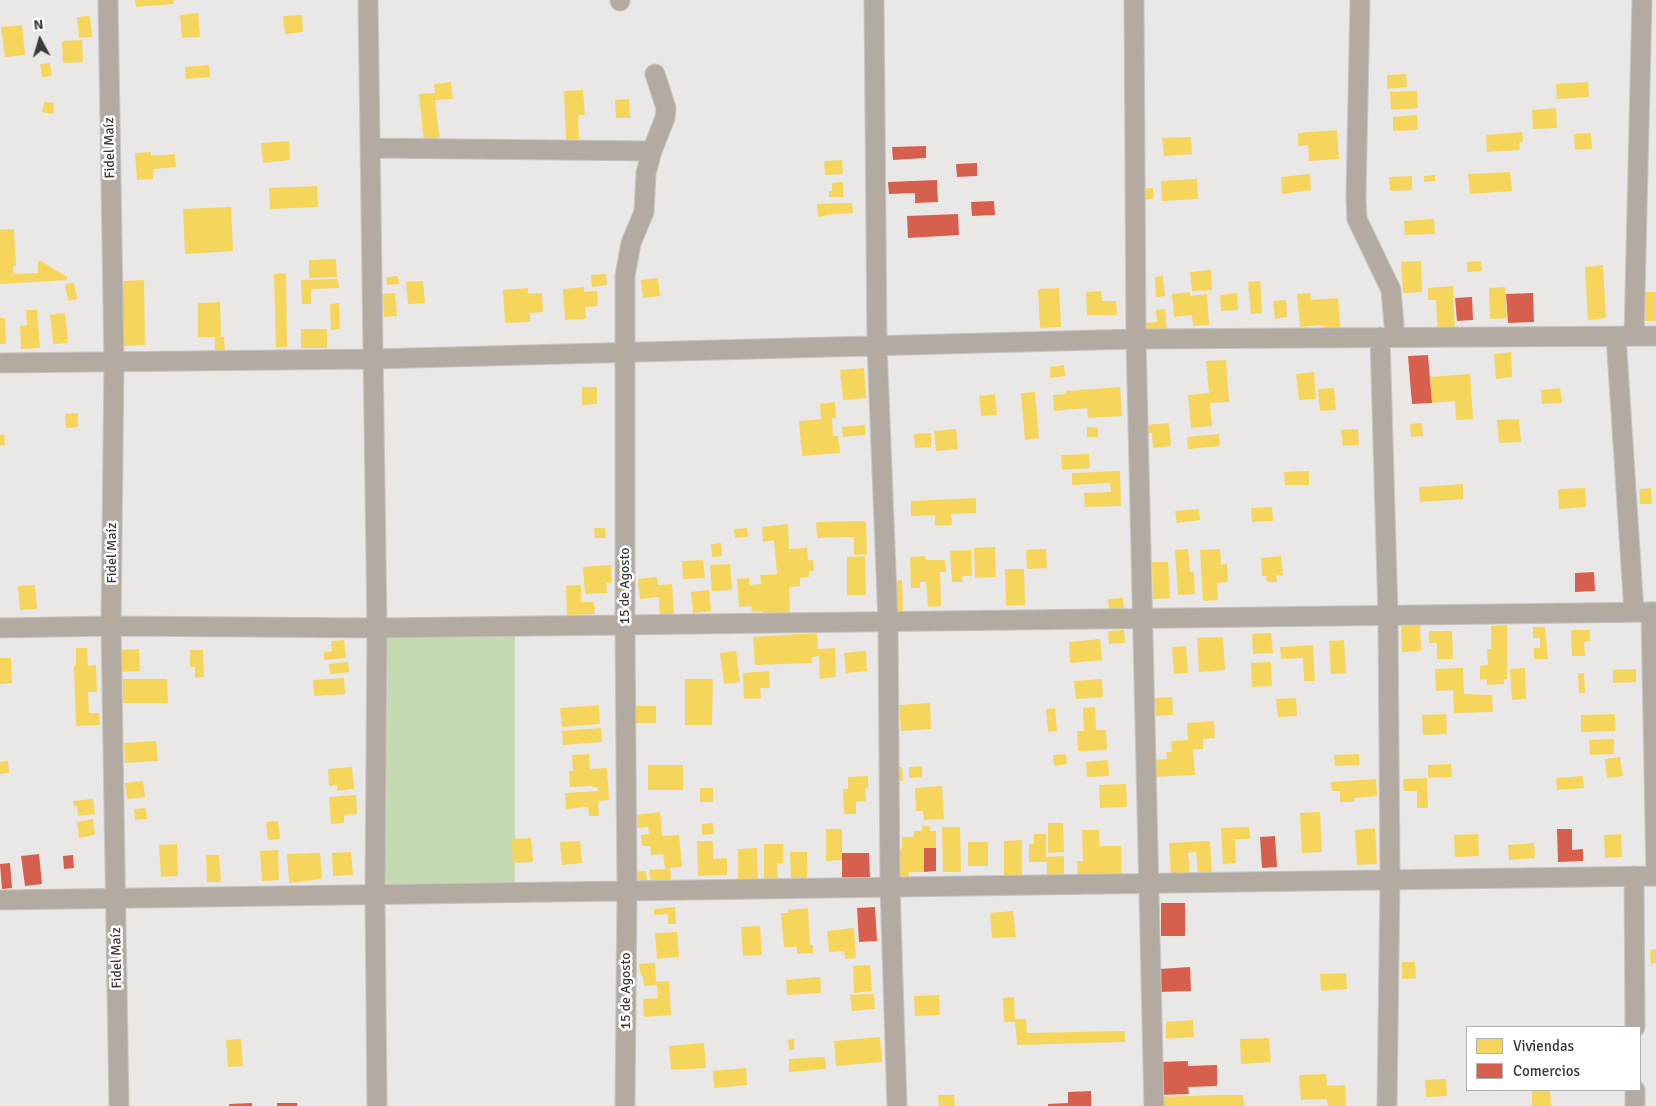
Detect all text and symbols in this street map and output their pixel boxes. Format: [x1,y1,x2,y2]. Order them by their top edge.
north arrow [15,15,65,65]
text: N [33,16,44,34]
street label: Fidel Maíz [101,117,119,179]
street label: Fidel Maíz [104,522,120,584]
street label: 15 de Agosto [617,547,633,625]
street label: Fidel Maíz [108,927,126,989]
street label: 15 de Agosto [618,952,634,1030]
legend [1466,1026,1641,1091]
text: Viviendas [1513,1037,1574,1055]
text: Comercios [1513,1062,1580,1080]

